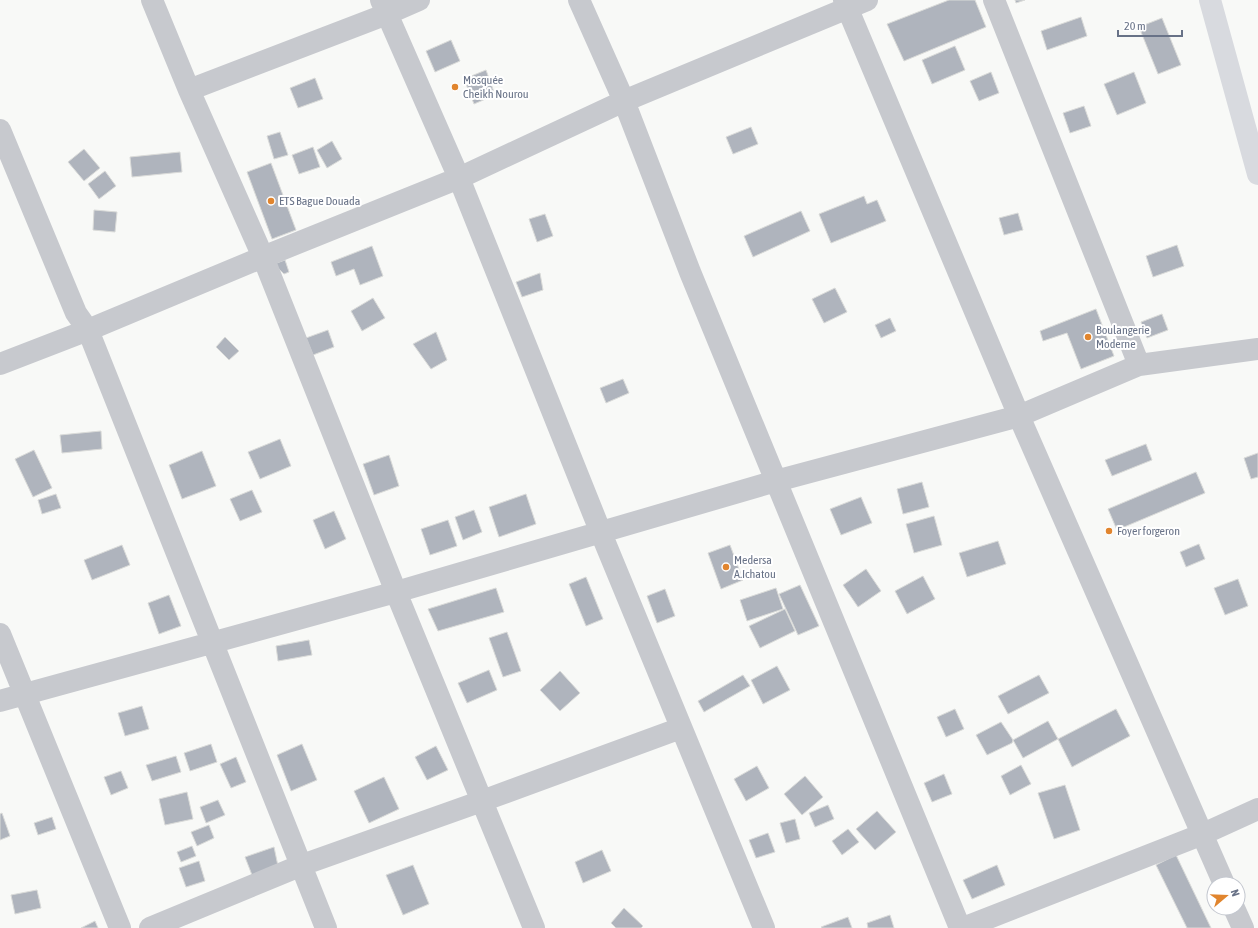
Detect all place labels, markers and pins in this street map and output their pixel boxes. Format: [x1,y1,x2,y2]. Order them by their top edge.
place label: Mosquée Cheikh Nourou [463,73,529,101]
marker: Mosquée Cheikh Nourou [450,82,460,92]
place label: ETS Bague Douada [279,194,360,208]
marker: ETS Bague Douada [266,196,276,206]
place label: Boulangerie Moderne [1096,323,1150,351]
marker: Boulangerie Moderne [1083,332,1093,342]
place label: Foyer forgeron [1117,524,1180,538]
marker: Foyer forgeron [1104,526,1114,536]
place label: Medersa A.Ichatou [734,553,776,581]
marker: Medersa A.Ichatou [721,562,731,572]

